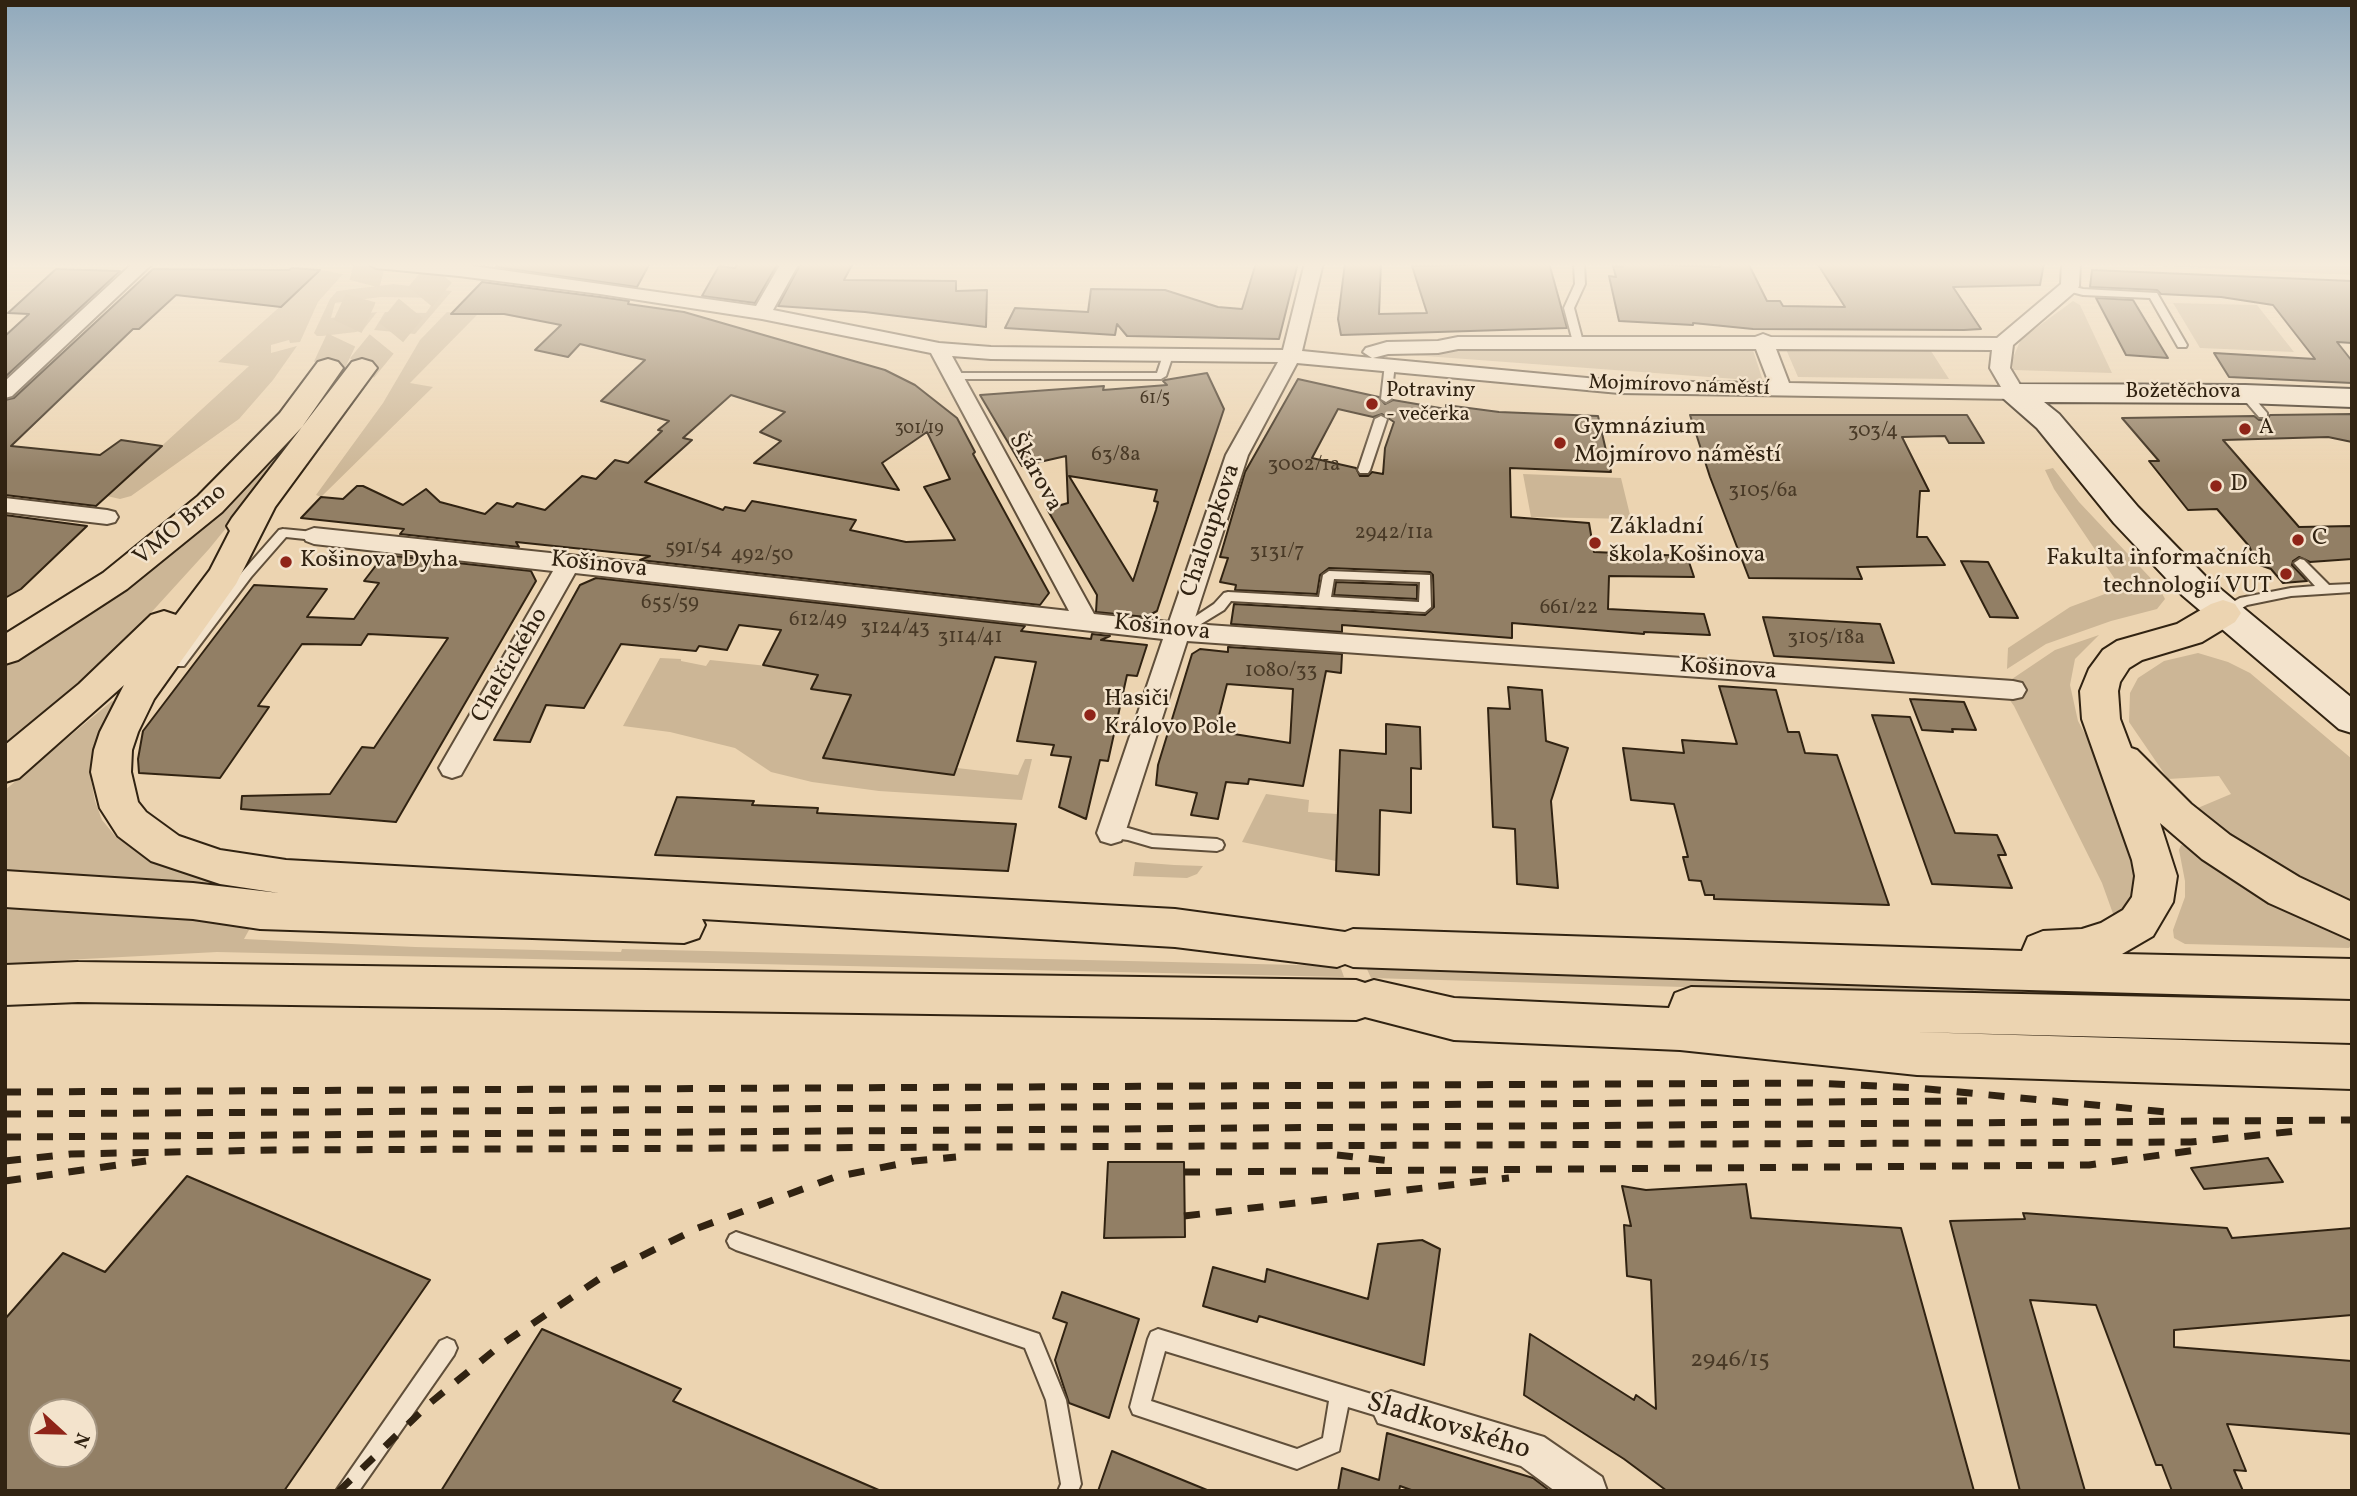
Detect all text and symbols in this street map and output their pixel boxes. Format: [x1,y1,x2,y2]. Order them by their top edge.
street label: Mojmírovo náměstí [1588,371,1770,403]
place label: Potraviny - večerka [1386,379,1475,429]
street label: Božetěchova [2125,380,2241,406]
house number: 61/5 [1140,389,1170,411]
marker: Potraviny - večerka [1364,396,1380,412]
place label: Gymnázium Mojmírovo náměstí [1574,415,1781,471]
place label: A [2259,416,2274,442]
house number: 301/19 [894,419,944,441]
house number: 303/4 [1848,419,1898,445]
marker: A [2237,421,2253,437]
street label: Škárova [1001,429,1067,517]
marker: Gymnázium Mojmírovo náměstí [1552,435,1568,451]
house number: 63/8a [1091,443,1141,469]
house number: 3002/1a [1268,453,1340,479]
street label: Chaloupkova [1176,461,1248,601]
place label: D [2230,472,2248,500]
marker: D [2208,478,2224,494]
street label: VMO Brno [129,479,233,573]
house number: 3105/6a [1728,479,1798,505]
place label: Základní škola Košinova [1609,515,1766,571]
house number: 2942/11a [1354,521,1434,547]
place label: C [2312,526,2328,554]
marker: C [2290,532,2306,548]
marker: Základní škola Košinova [1587,535,1603,551]
house number: 591/54 [665,536,723,562]
house number: 3131/7 [1249,540,1305,566]
house number: 492/50 [731,543,793,569]
place label: Fakulta informačních technologií VUT [2046,546,2272,602]
street label: Košinova [549,547,649,585]
place label: Košinova Dyha [300,548,459,576]
marker: Košinova Dyha [278,554,294,570]
marker: Fakulta informačních technologií VUT [2278,566,2294,582]
house number: 655/59 [641,591,699,617]
house number: 661/22 [1540,596,1598,622]
street label: Chelčického [467,603,555,729]
house number: 612/49 [789,608,847,634]
street label: Košinova [1112,610,1212,648]
house number: 3124/43 [860,616,930,642]
house number: 3114/41 [937,625,1003,651]
house number: 3105/18a [1787,626,1865,652]
street label: Košinova [1679,652,1777,688]
house number: 1080/33 [1245,659,1317,685]
place label: Hasiči Královo Pole [1104,687,1237,743]
marker: Hasiči Královo Pole [1082,707,1098,723]
house number: 2946/15 [1690,1348,1770,1376]
street label: Sladkovského [1362,1387,1534,1469]
north arrow [28,1398,98,1468]
text: N [66,1429,95,1451]

